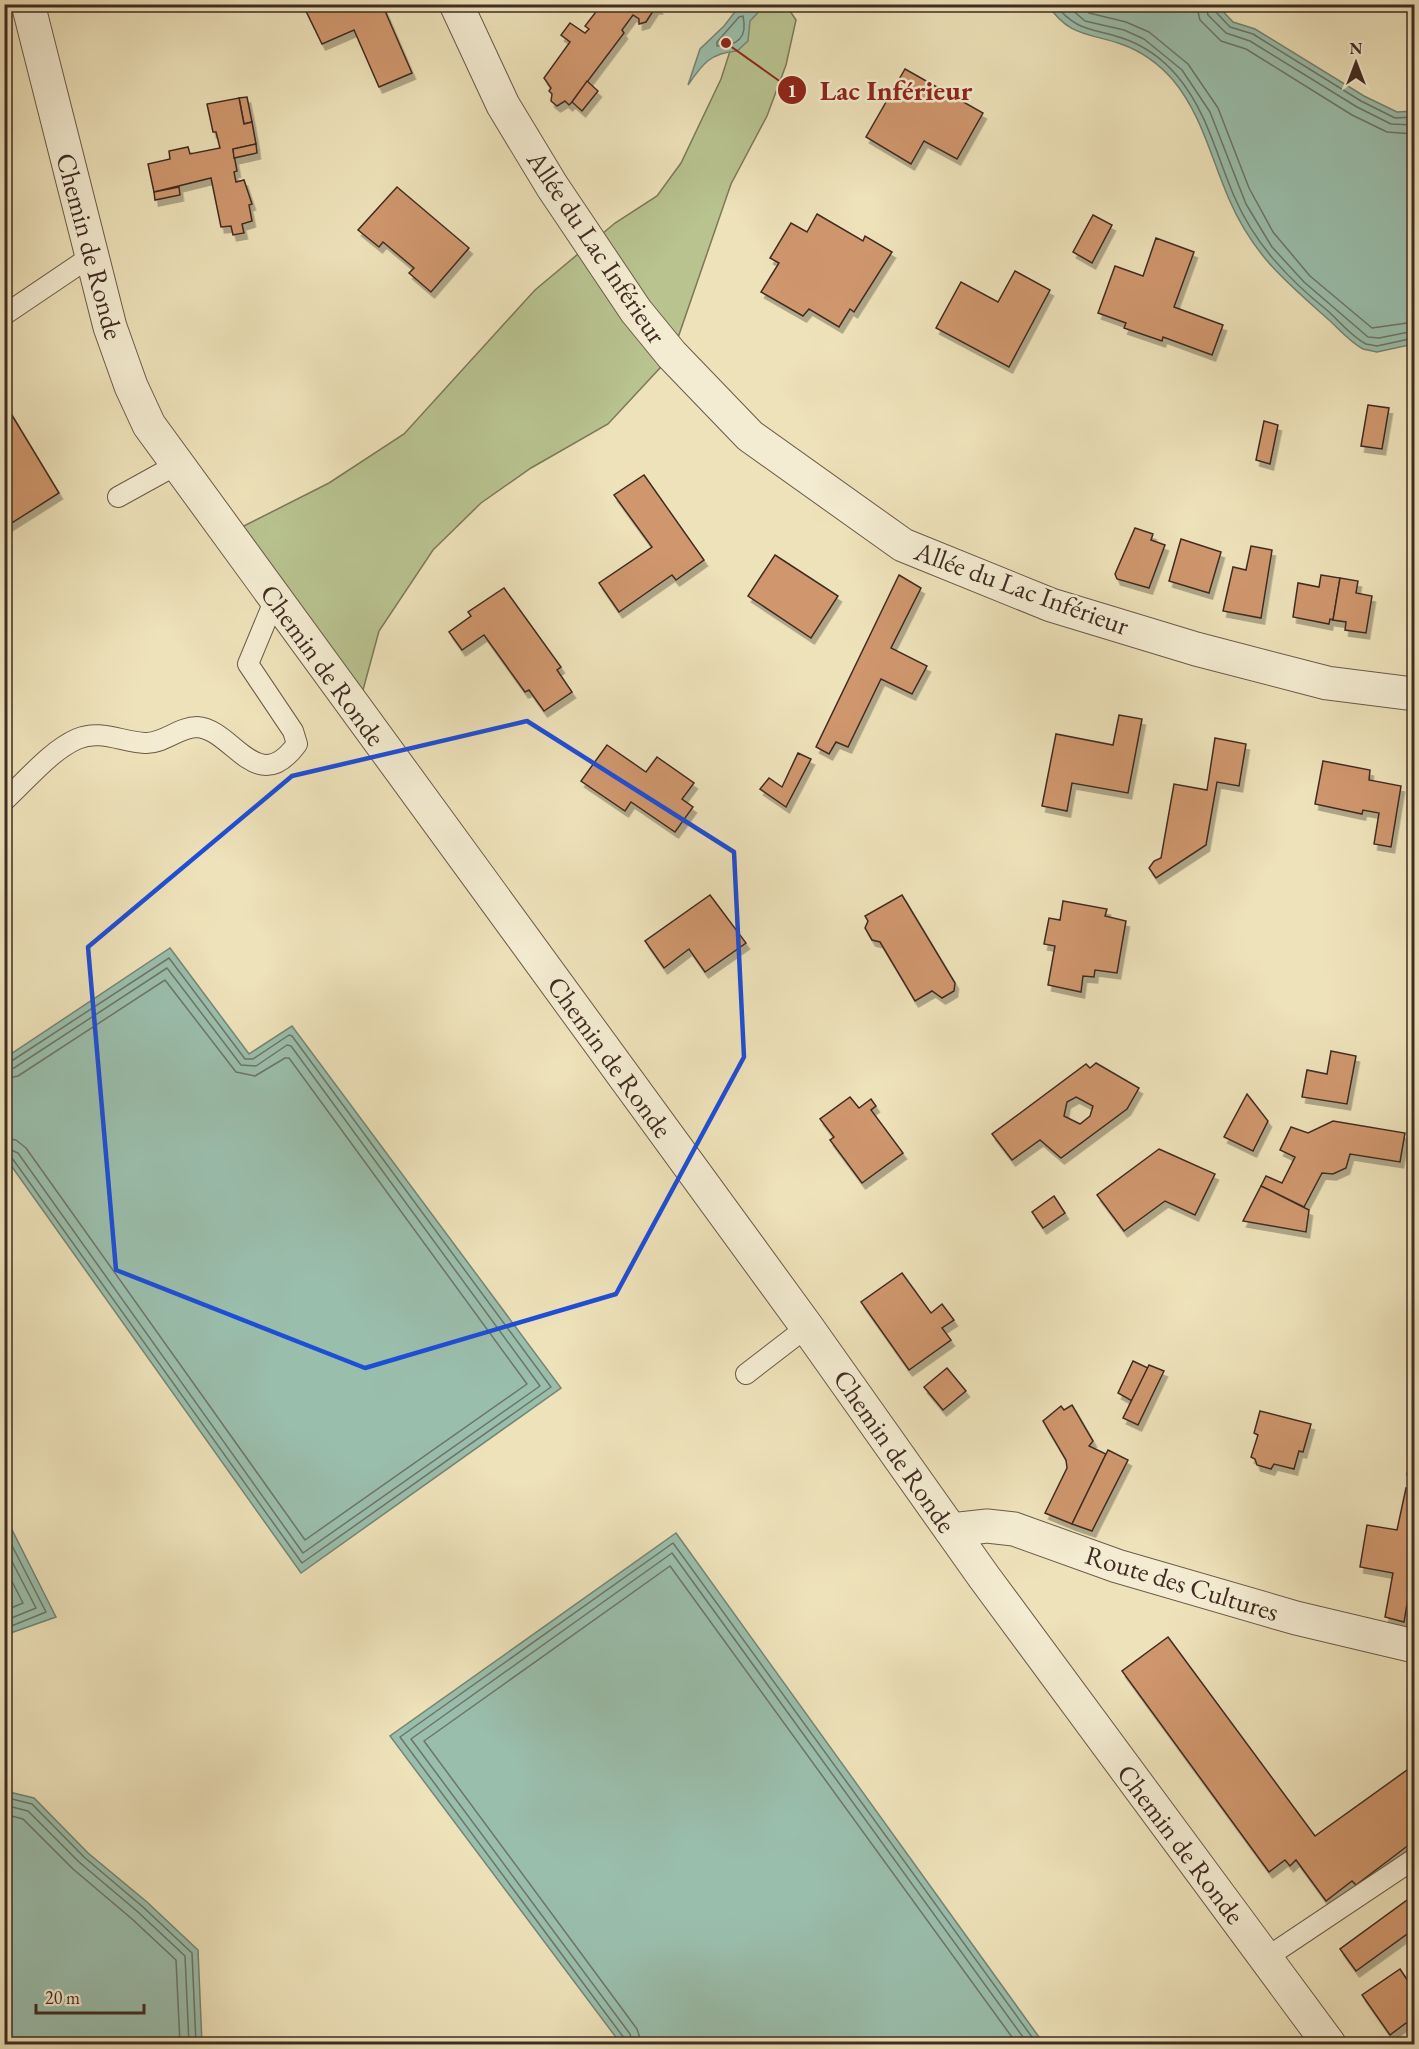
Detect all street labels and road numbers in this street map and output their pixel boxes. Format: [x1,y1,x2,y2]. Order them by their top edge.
street label: Allée du Lac Inférieur [519,143,675,350]
street label: Chemin de Ronde [48,149,132,343]
street label: Allée du Lac Inférieur [909,533,1134,643]
street label: Chemin de Ronde [253,577,393,753]
street label: Chemin de Ronde [540,969,680,1145]
street label: Chemin de Ronde [826,1363,964,1539]
street label: Route des Cultures [1081,1537,1283,1629]
street label: Chemin de Ronde [1109,1757,1253,1931]

